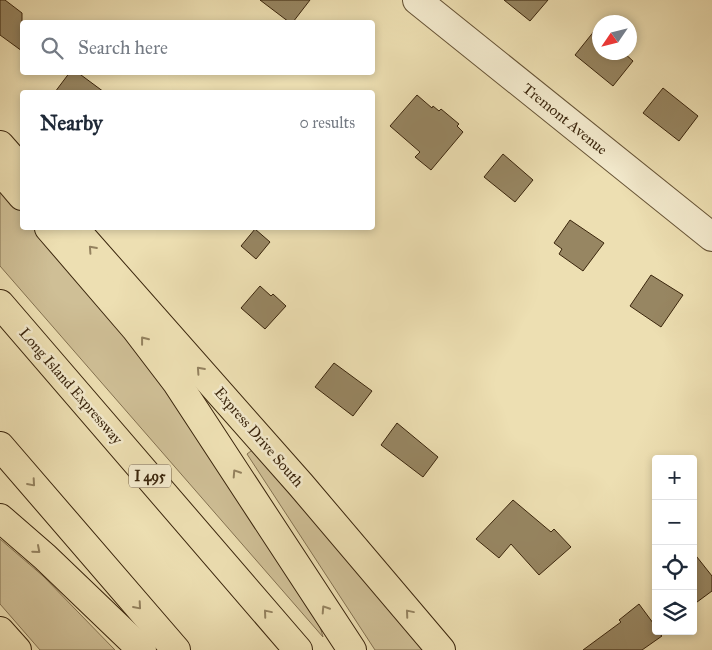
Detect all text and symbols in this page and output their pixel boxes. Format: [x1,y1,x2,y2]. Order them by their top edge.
north arrow [592,15,637,60]
search box [20,20,375,75]
icon: search [38,34,66,62]
text: Search here [78,36,168,59]
street label: Tremont Avenue [519,79,611,159]
text: Nearby [40,110,103,136]
text: 0 results [300,113,355,132]
one-way arrow [89,245,98,254]
street label: Long Island Expressway [15,324,127,449]
one-way arrow [141,336,150,346]
one-way arrow [197,367,206,376]
street label: Express Drive South [211,383,308,491]
map controls [652,455,697,635]
button: + [652,455,697,500]
road number: I 495 [129,464,171,488]
one-way arrow [233,470,243,479]
one-way arrow [26,478,35,487]
button: − [652,500,697,545]
one-way arrow [31,544,40,552]
button: locate [652,545,697,590]
button: layers [652,590,697,635]
one-way arrow [133,601,142,610]
one-way arrow [322,606,332,615]
one-way arrow [406,609,415,618]
one-way arrow [264,610,272,619]

